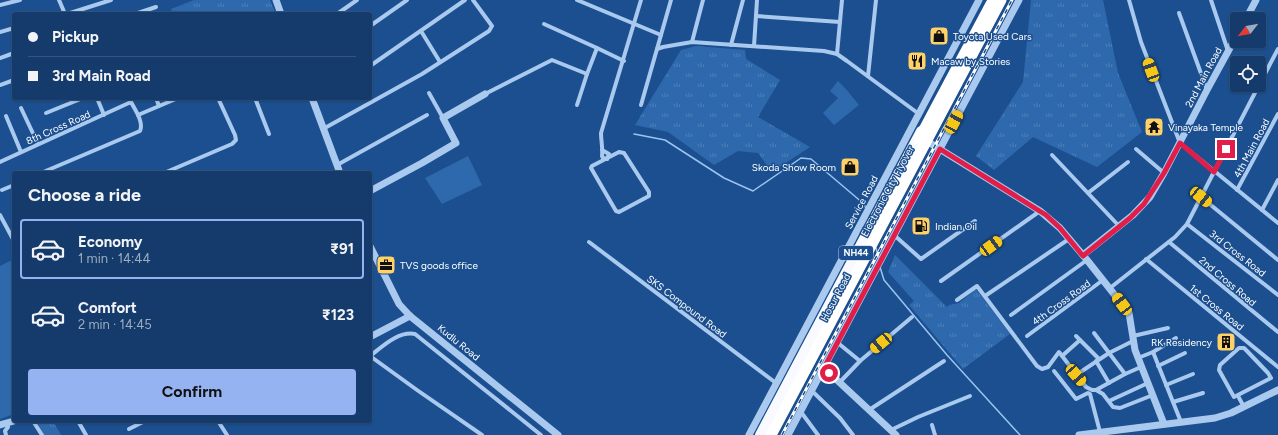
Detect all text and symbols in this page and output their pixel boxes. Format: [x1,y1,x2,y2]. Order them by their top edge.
north arrow [1230,12,1266,48]
map controls [1230,12,1266,92]
shop icon: Toyota Used Cars [928,25,950,47]
text: Pickup [52,28,99,46]
place label: Toyota Used Cars [953,30,1032,43]
street label: 2nd Main Road [1182,45,1225,110]
restaurant icon: Macaw by Stories [906,50,928,72]
place label: Macaw by Stories [931,55,1011,68]
button: locate [1230,56,1266,92]
car [1141,57,1161,83]
text: 3rd Main Road [52,67,151,85]
street label: 8th Cross Road [24,107,93,147]
car [943,109,965,135]
temple icon: Vinayaka Temple [1143,116,1165,138]
street label: 4th Main Road [1230,116,1272,180]
place label: Vinayaka Temple [1168,121,1243,134]
route end [1217,140,1235,158]
street label: Electronic City Flyover [858,143,917,239]
shop icon: Skoda Show Room [839,156,861,178]
place label: Skoda Show Room [752,161,836,174]
street label: Service Road [842,173,881,231]
text: Choose a ride [28,184,141,206]
car [1188,185,1214,209]
fuel station icon: Indian Oil [910,215,932,237]
place label: Indian Oil [935,220,977,233]
street label: 3rd Cross Road [1207,227,1269,280]
icon: car [30,231,66,267]
text: Economy [78,233,143,251]
car [978,234,1004,258]
text: ₹91 [330,240,354,258]
road number: NH44 [839,246,873,260]
text: 1 min · 14:44 [78,251,151,266]
office icon: TVS goods office [375,254,397,276]
street label: 2nd Cross Road [1196,254,1259,309]
place label: TVS goods office [400,259,478,272]
street label: Hosur Road [817,271,854,323]
street label: SKS Compound Road [644,272,729,341]
street label: 4th Cross Road [1029,277,1093,328]
street label: 1st Cross Road [1187,281,1247,333]
car [1110,291,1134,317]
icon: car [30,297,66,333]
text: Comfort [78,299,137,317]
text: ₹123 [322,306,354,324]
text: 2 min · 14:45 [78,317,152,332]
street label: Kudlu Road [435,321,483,364]
car [868,331,894,355]
building icon: RK Residency [1215,331,1237,353]
place label: RK Residency [1151,336,1213,349]
car [1064,362,1088,388]
route start [820,364,838,382]
button: Confirm [28,369,356,415]

